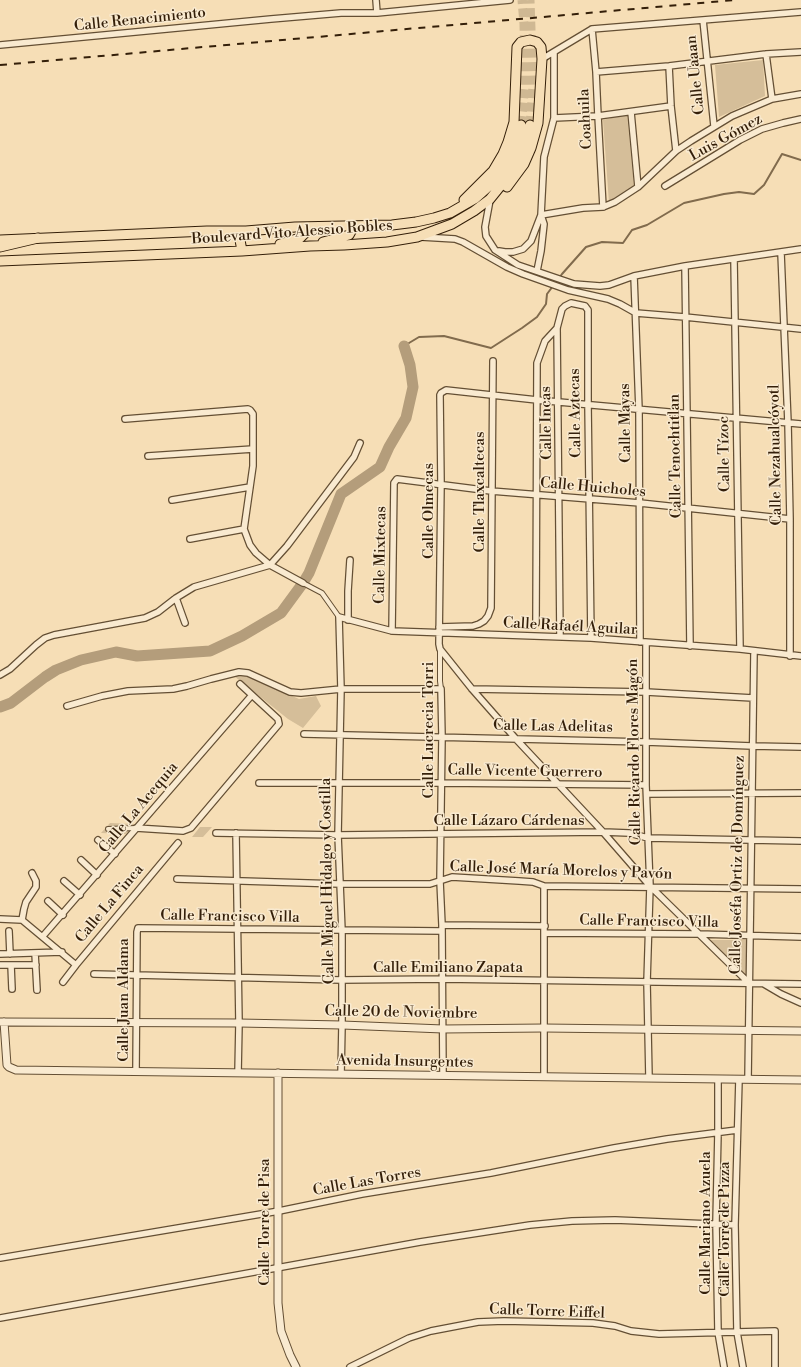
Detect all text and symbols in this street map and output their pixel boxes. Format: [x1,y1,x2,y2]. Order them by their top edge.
street label: Calle Renacimiento [73,4,207,36]
street label: Calle Uaaan [683,34,709,116]
street label: Coahuila [575,88,597,150]
street label: Luis Gómez [686,111,766,165]
street label: Boulevard Vito Alessio Robles [191,217,393,249]
street label: Calle Aztecas [566,368,586,458]
street label: Calle Mayas [616,383,636,463]
street label: Calle Nezahualcóyotl [766,384,786,526]
street label: Calle Incas [537,386,557,460]
street label: Calle Tenochtitlan [666,394,686,518]
street label: Calle Tízoc [715,416,735,492]
street label: Calle Tlaxcaltecas [471,431,489,553]
street label: Calle Olmecas [420,463,438,559]
street label: Calle Huicholes [539,474,647,502]
street label: Calle Mixtecas [371,506,391,604]
street label: Calle Rafaél Aguilar [502,614,638,640]
street label: Calle Ricardo Flores Magón [624,659,646,845]
street label: Calle Lucrecia Torri [420,662,438,798]
street label: Calle Las Adelitas [493,717,613,737]
street label: Calle Joséfa Ortiz de Domínguez [727,755,749,975]
street label: Calle La Acequia [96,759,182,857]
street label: Calle Vicente Guerrero [447,762,603,782]
street label: Calle Miguel Hidalgo y Costilla [317,778,339,984]
street label: Calle Lázaro Cárdenas [433,812,585,830]
street label: Calle José María Morelos y Pavón [449,858,673,884]
street label: Calle La Finca [72,861,148,947]
street label: Calle Francisco Villa [160,907,300,927]
street label: Calle Francisco Villa [579,912,719,932]
street label: Calle Juan Aldama [115,938,133,1062]
street label: Calle Emiliano Zapata [373,959,523,977]
street label: Calle 20 de Noviembre [324,1003,478,1023]
street label: Avenida Insurgentes [336,1052,474,1072]
street label: Calle Mariano Azuela [697,1151,715,1295]
street label: Calle Torre de Pisa [256,1158,274,1286]
street label: Calle Torre de Pizza [716,1161,734,1297]
street label: Calle Las Torres [312,1164,422,1200]
street label: Calle Torre Eiffel [489,1301,605,1323]

